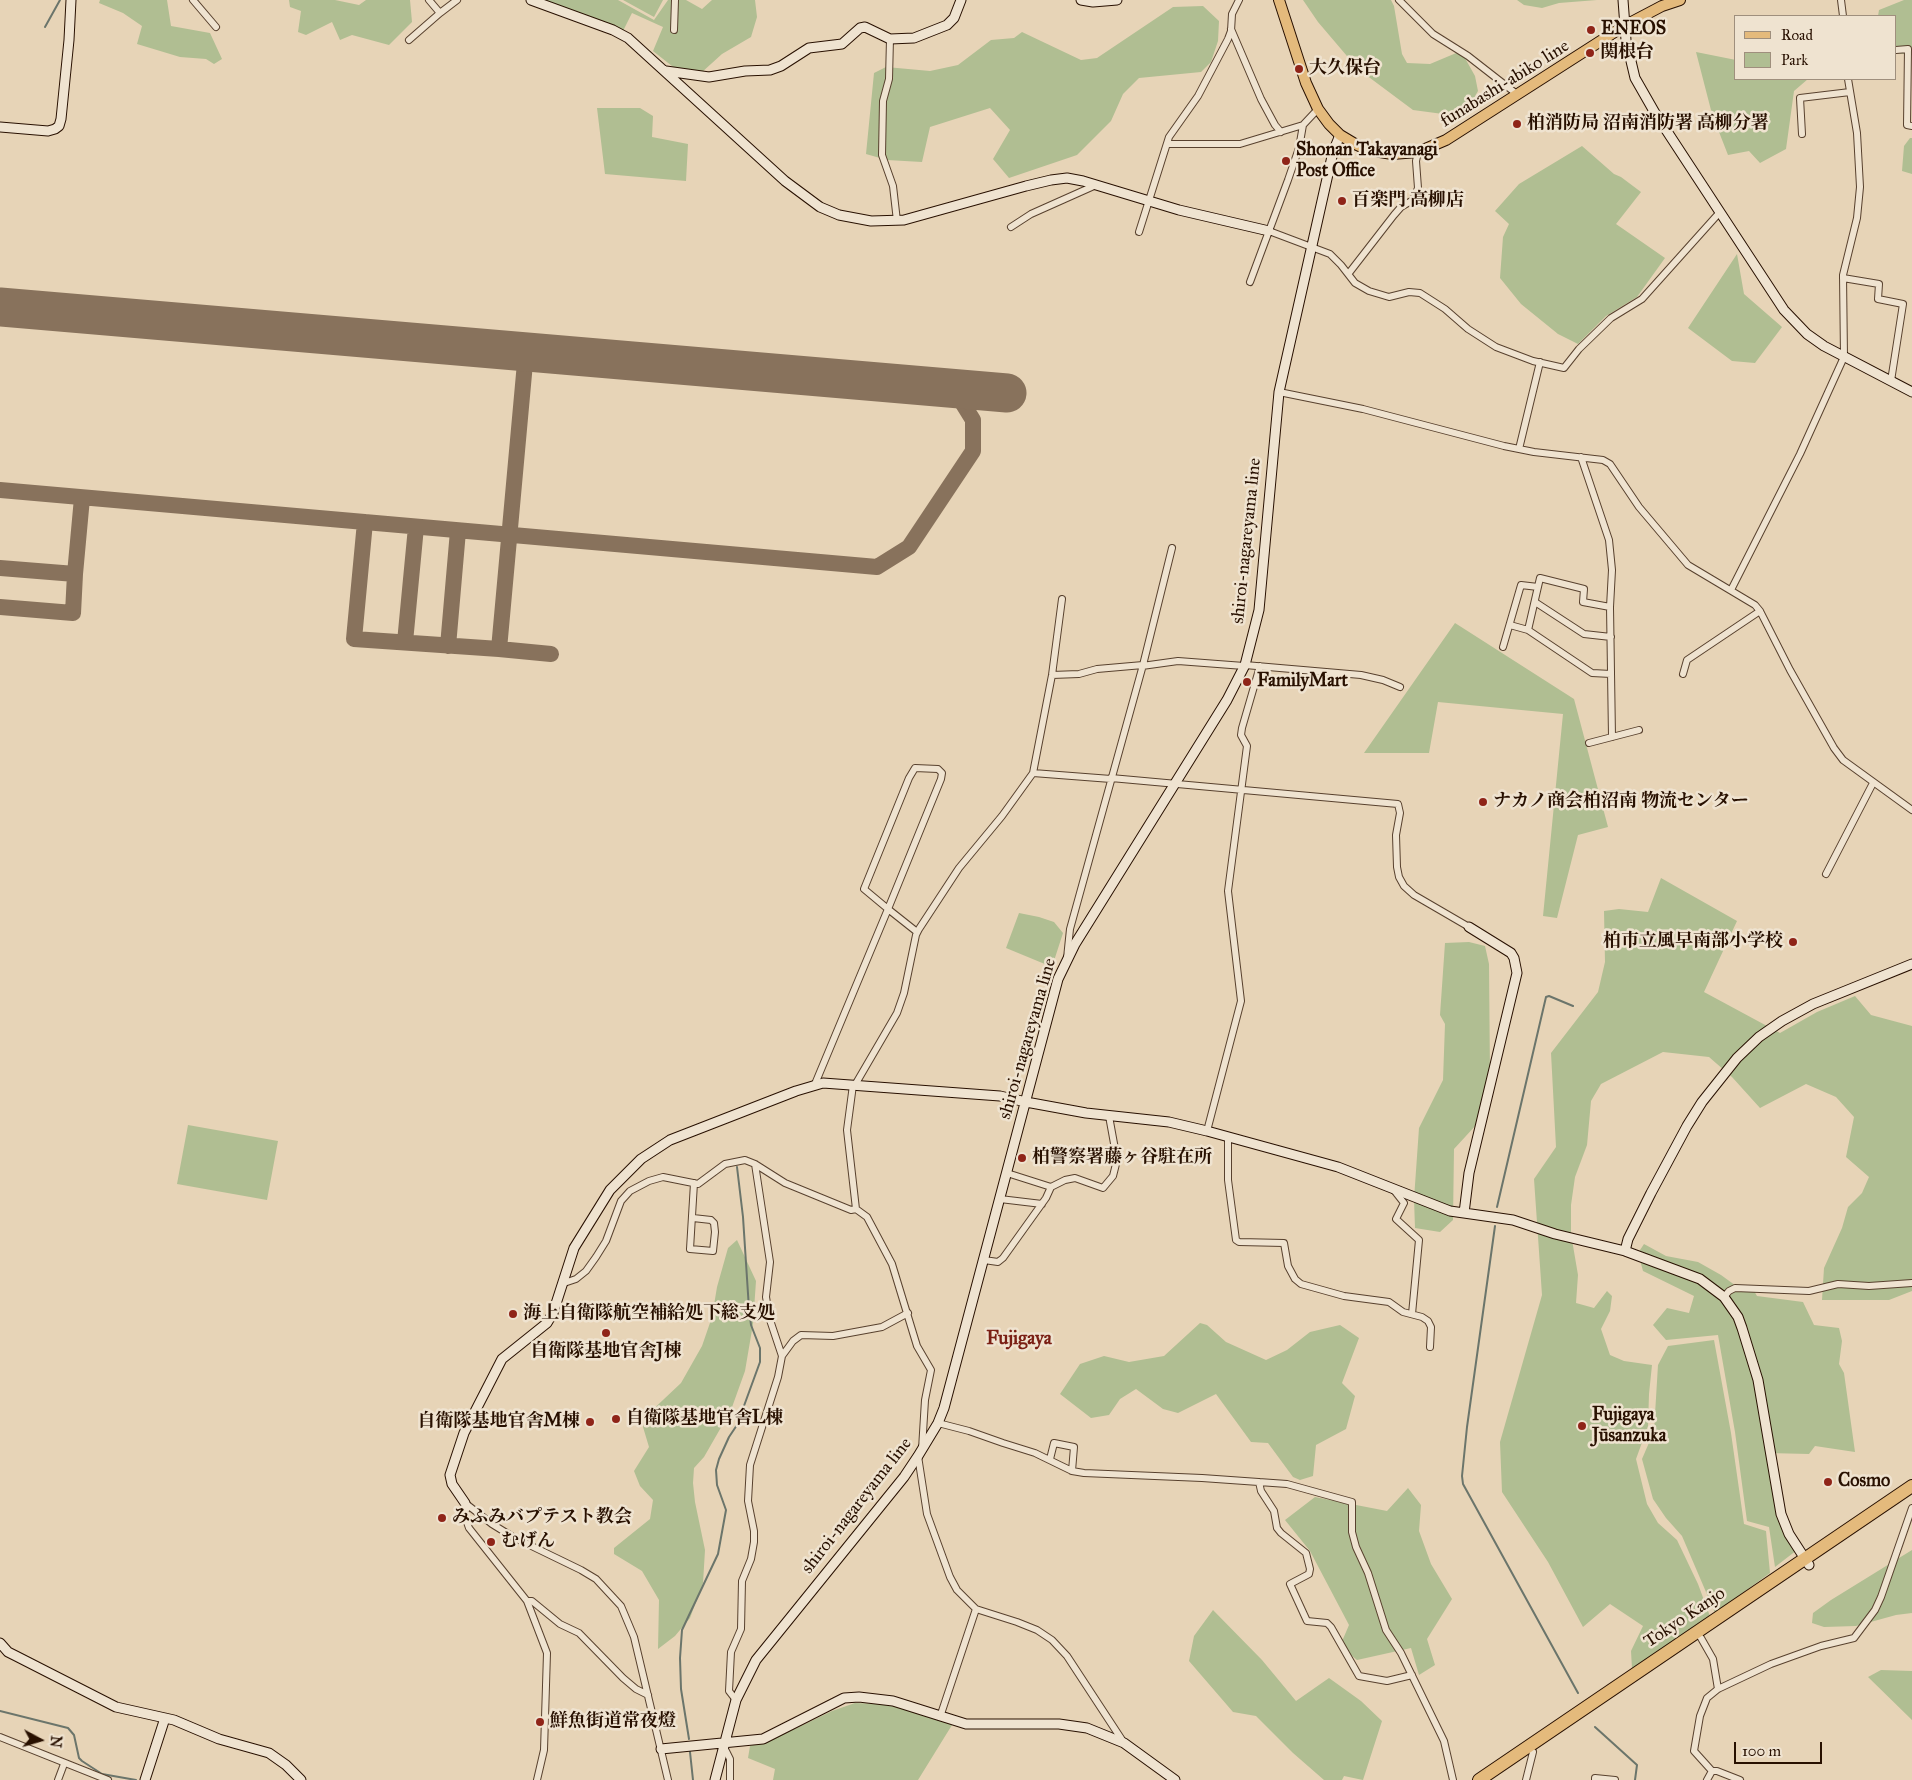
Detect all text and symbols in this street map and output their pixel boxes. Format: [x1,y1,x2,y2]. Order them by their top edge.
legend [1734,15,1897,80]
place label: ENEOS [1601,19,1666,41]
marker: ENEOS [1585,24,1597,36]
text: Road [1781,26,1813,44]
street label: funabashi-abiko line [1437,36,1573,132]
place label: 関根台 [1600,42,1654,64]
marker: 関根台 [1584,47,1596,59]
text: Park [1781,51,1808,69]
place label: 大久保台 [1309,58,1381,80]
marker: 大久保台 [1293,63,1305,75]
place label: 柏消防局 沼南消防署 高柳分署 [1527,113,1769,135]
marker: 柏消防局 沼南消防署 高柳分署 [1511,118,1523,130]
place label: Shonan Takayanagi Post Office [1296,140,1438,182]
marker: Shonan Takayanagi Post Office [1280,155,1292,167]
place label: 百楽門 高柳店 [1352,190,1464,212]
marker: 百楽門 高柳店 [1336,195,1348,207]
street label: shiroi-nagareyama line [1228,457,1266,625]
place label: FamilyMart [1257,671,1348,693]
marker: FamilyMart [1241,676,1253,688]
place label: ナカノ商会柏沼南 物流センター [1493,791,1749,813]
marker: ナカノ商会柏沼南 物流センター [1477,796,1489,808]
place label: 柏市立風早南部小学校 [1603,931,1783,953]
marker: 柏市立風早南部小学校 [1787,936,1799,948]
street label: shiroi-nagareyama line [995,956,1061,1122]
place label: 柏警察署藤ヶ谷駐在所 [1032,1147,1212,1169]
marker: 柏警察署藤ヶ谷駐在所 [1016,1152,1028,1164]
place label: 海上自衛隊航空補給処下総支処 [523,1303,775,1325]
marker: 海上自衛隊航空補給処下総支処 [507,1308,519,1320]
marker: 自衛隊基地官舎J棟 [600,1327,612,1339]
district label: Fujigaya [986,1328,1052,1350]
place label: 自衛隊基地官舎J棟 [530,1341,682,1363]
place label: Fujigaya Jūsanzuka [1592,1405,1666,1448]
place label: 自衛隊基地官舎L棟 [626,1408,783,1430]
place label: 自衛隊基地官舎M棟 [417,1411,580,1433]
marker: 自衛隊基地官舎L棟 [610,1413,622,1425]
marker: 自衛隊基地官舎M棟 [584,1416,596,1428]
marker: Fujigaya Jūsanzuka [1576,1420,1588,1432]
street label: shiroi-nagareyama line [797,1434,917,1578]
place label: Cosmo [1838,1471,1890,1493]
marker: Cosmo [1822,1476,1834,1488]
place label: みふみバプテスト教会 [452,1507,632,1529]
marker: みふみバプテスト教会 [436,1512,448,1524]
place label: むげん [501,1531,555,1553]
marker: むげん [485,1536,497,1548]
street label: Tokyo Kanjo [1640,1583,1730,1653]
place label: 鮮魚街道常夜燈 [550,1711,676,1733]
north arrow [15,1715,65,1765]
marker: 鮮魚街道常夜燈 [534,1716,546,1728]
scale bar [1737,1732,1824,1764]
text: N [46,1735,64,1748]
text: 100 m [1742,1742,1781,1760]

